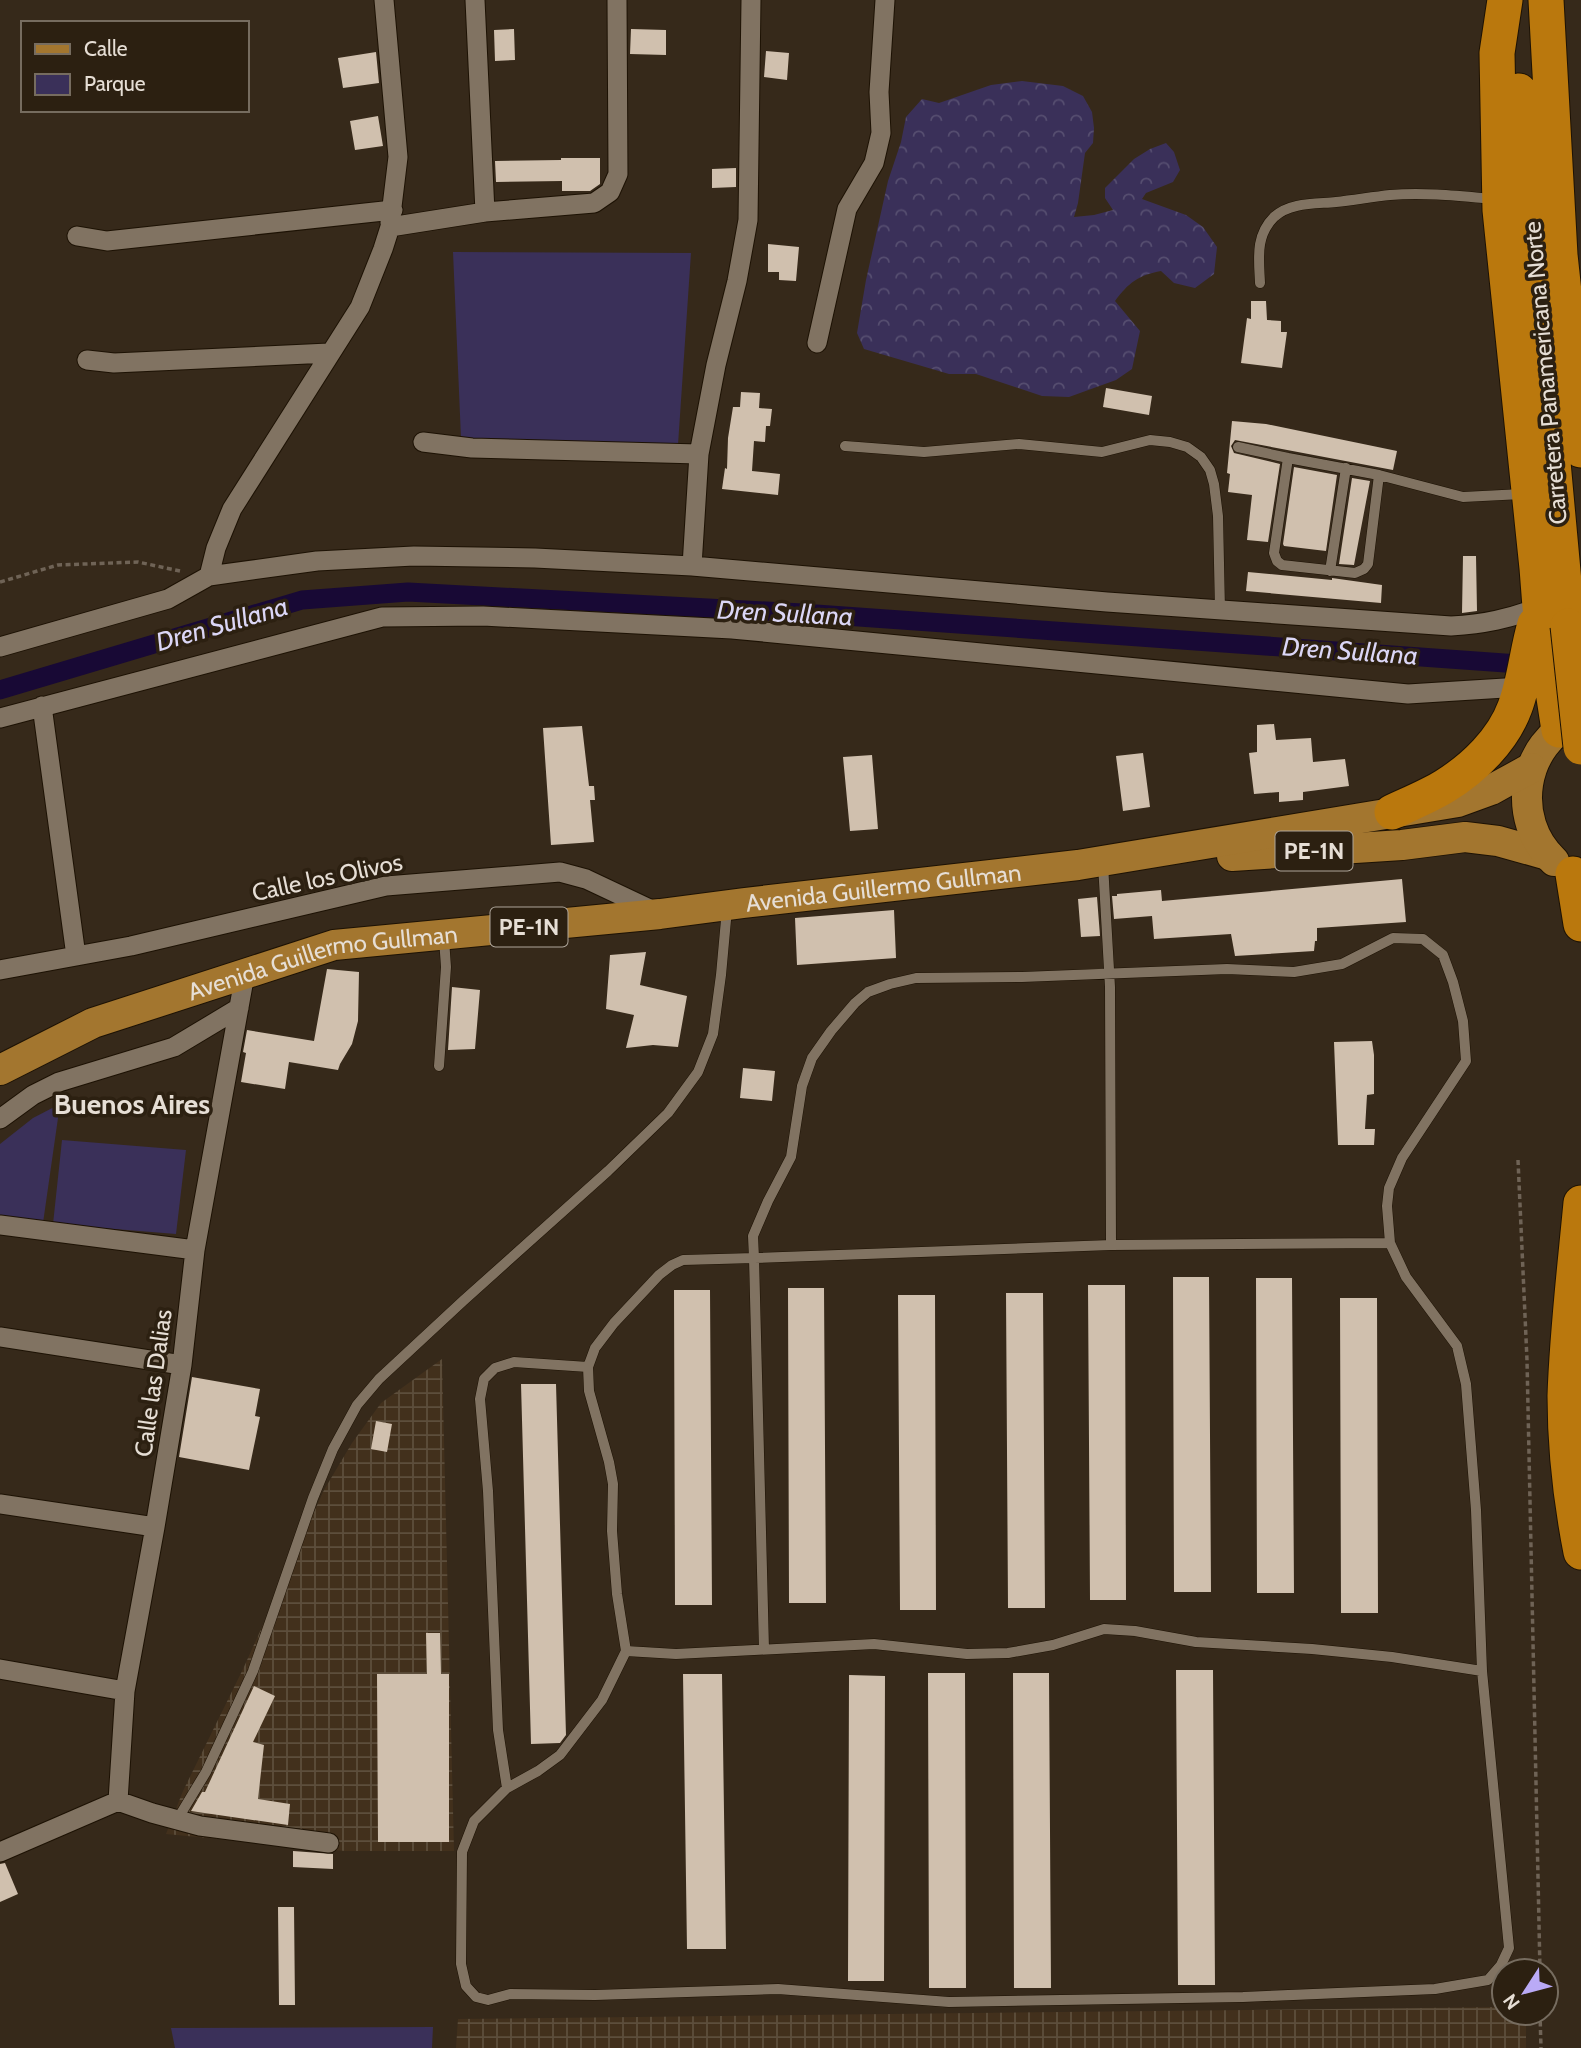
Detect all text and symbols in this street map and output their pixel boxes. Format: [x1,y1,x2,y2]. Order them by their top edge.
legend [21,21,248,112]
text: Calle [84,36,128,61]
text: Parque [84,71,146,96]
street label: Carretera Panamericana Norte [1517,220,1573,526]
water label: Dren Sullana [152,590,292,658]
water label: Dren Sullana [716,593,854,633]
water label: Dren Sullana [1281,630,1419,672]
road number: PE-1N [1276,832,1352,870]
street label: Calle los Olivos [249,847,405,907]
street label: Avenida Guillermo Gullman [744,857,1023,917]
road number: PE-1N [490,908,568,946]
street label: Avenida Guillermo Gullman [184,919,459,1006]
district label: Buenos Aires [54,1087,210,1121]
street label: Calle las Dalias [128,1307,178,1459]
north arrow [1490,1957,1560,2027]
text: N [1498,1990,1525,2014]

